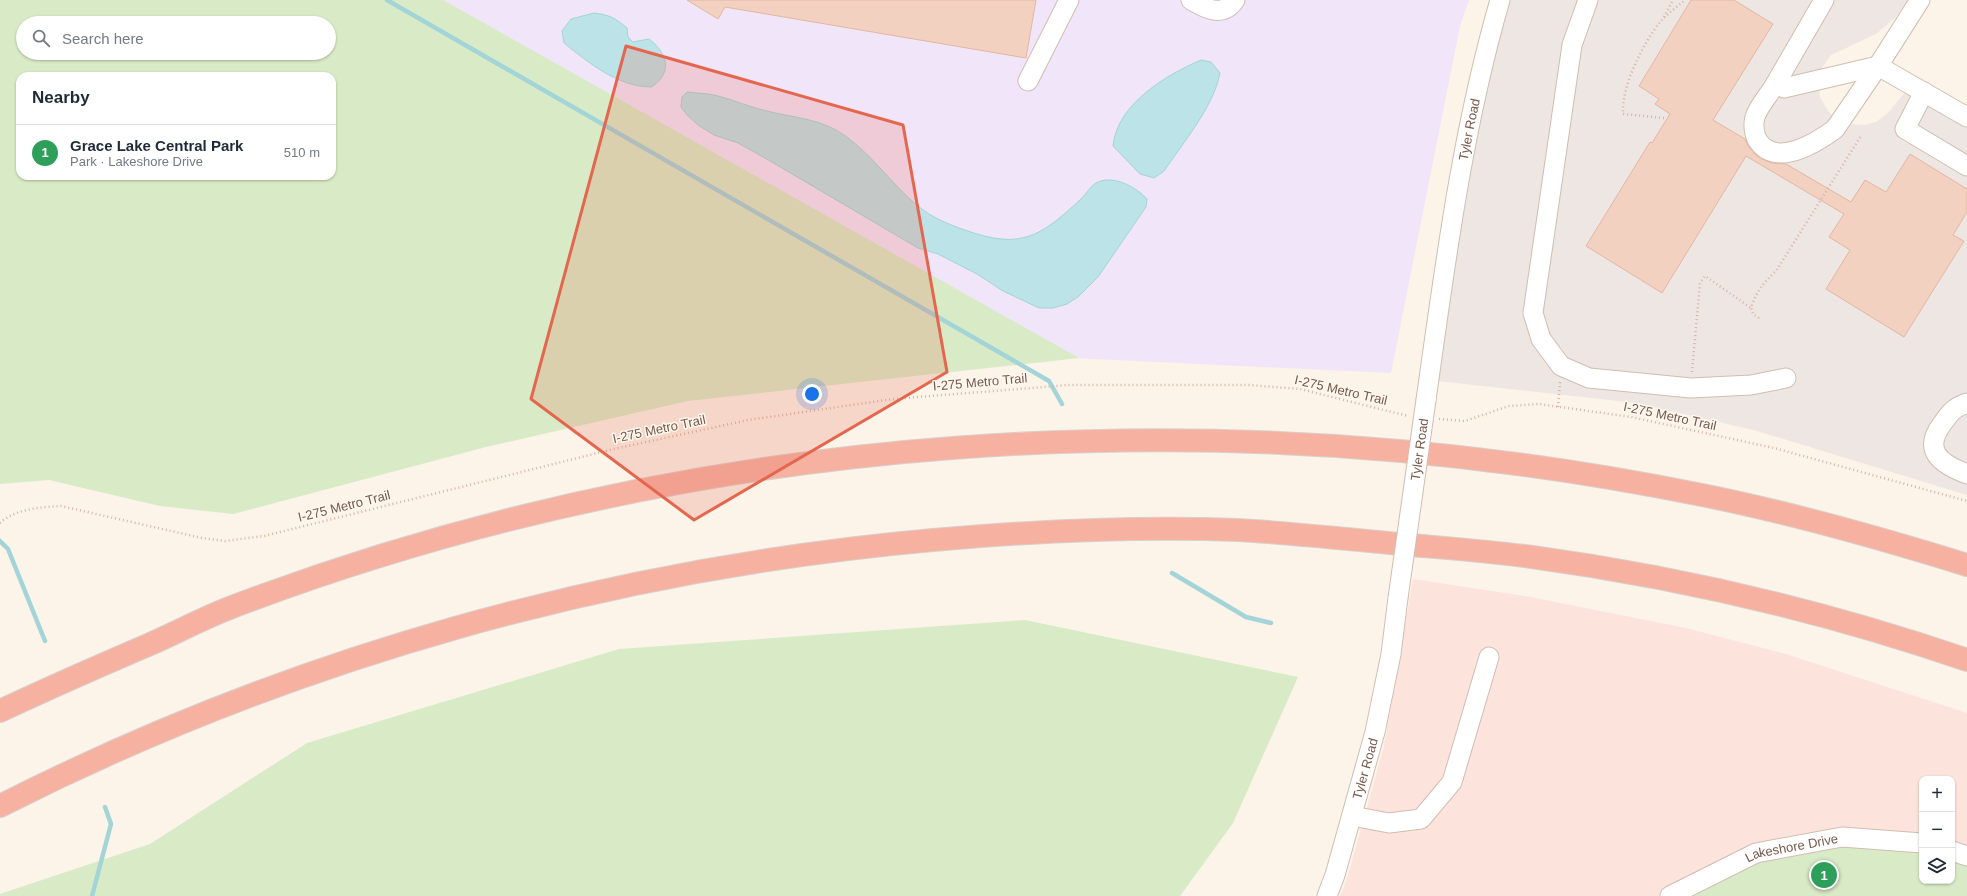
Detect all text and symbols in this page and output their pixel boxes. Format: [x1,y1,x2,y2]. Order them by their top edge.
search box [16,16,336,60]
icon: search [30,27,52,49]
text: Search here [62,30,144,47]
text: Nearby [32,88,90,107]
street label: Tyler Road [1455,97,1482,162]
text: Grace Lake Central Park [70,137,243,154]
text: 1 [41,145,49,160]
text: 510 m [284,145,320,160]
text: Park · Lakeshore Drive [70,154,203,169]
street label: I-275 Metro Trail [932,370,1028,394]
street label: I-275 Metro Trail [1293,372,1389,408]
your location [802,384,822,404]
street label: I-275 Metro Trail [1622,399,1718,433]
street label: I-275 Metro Trail [611,412,707,446]
street label: Tyler Road [1407,417,1431,482]
street label: I-275 Metro Trail [296,487,392,525]
street label: Tyler Road [1349,736,1380,801]
map controls [1919,776,1955,884]
button: + [1919,776,1955,812]
button: − [1919,812,1955,848]
street label: Lakeshore Drive [1742,830,1839,865]
button: layers [1919,848,1955,884]
pin: 1 [1811,860,1837,890]

